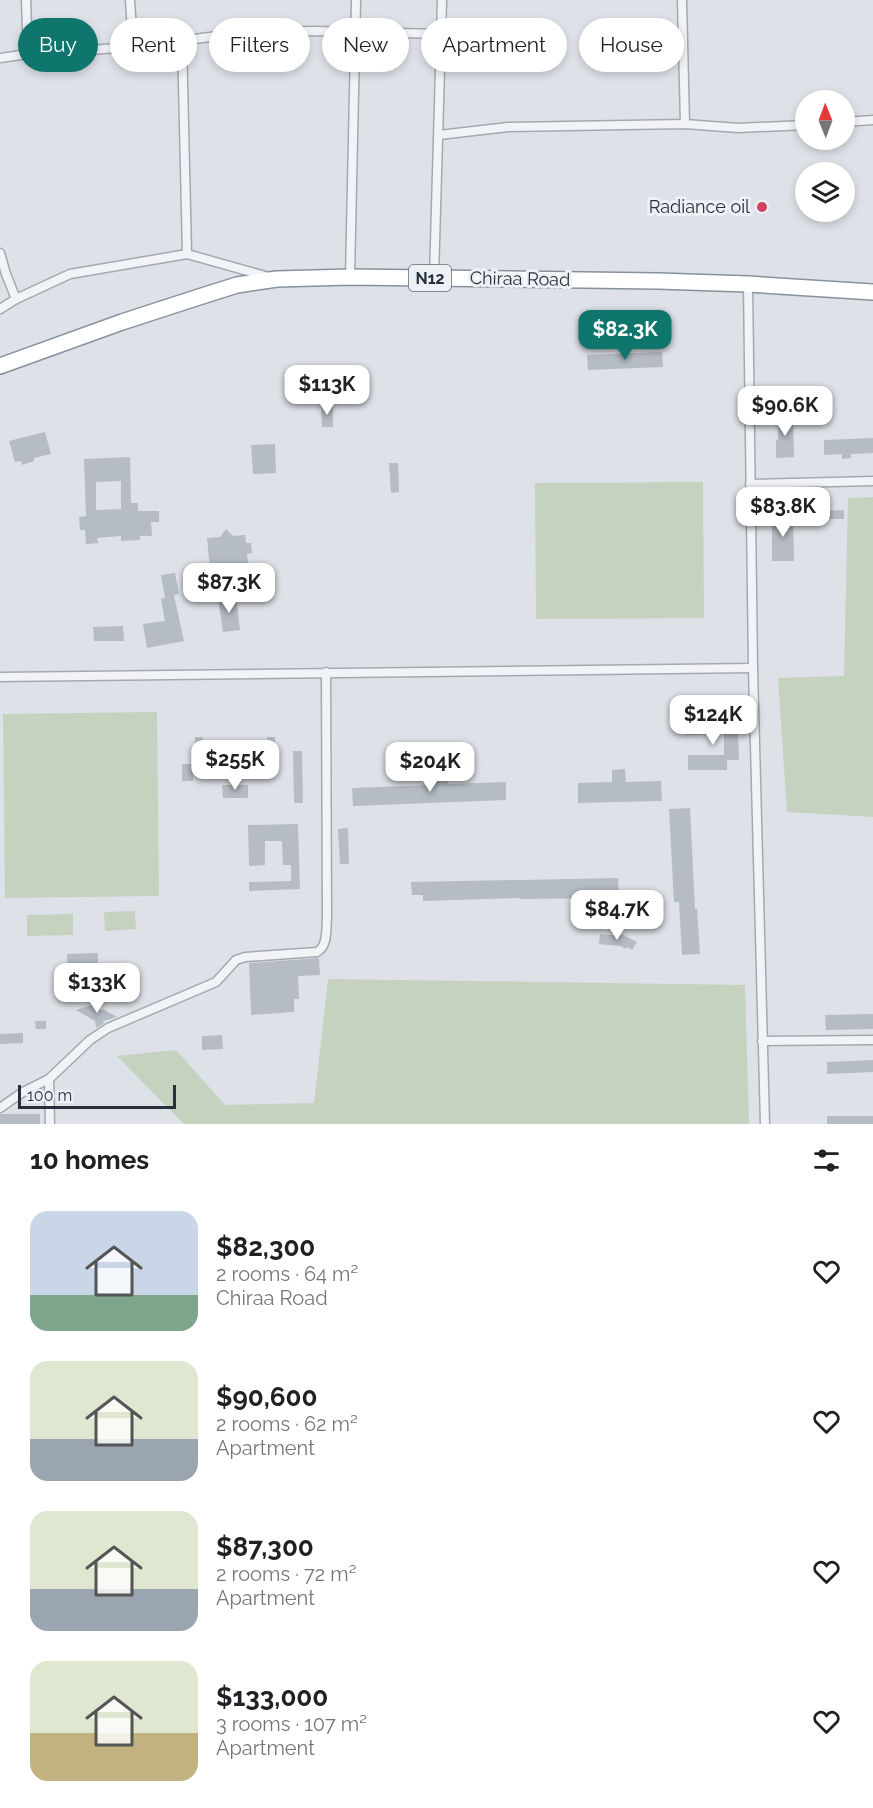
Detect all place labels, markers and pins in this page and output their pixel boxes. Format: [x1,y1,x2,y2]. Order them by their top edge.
place label: Radiance oil [649,196,750,217]
marker: Radiance oil [755,200,769,214]
pin: $82.3K [576,310,674,361]
pin: $113K [285,365,369,416]
pin: $90.6K [736,386,834,437]
pin: $83.8K [734,487,832,538]
pin: $87.3K [180,563,278,614]
pin: $124K [671,695,755,746]
pin: $255K [193,740,277,791]
pin: $204K [388,742,472,793]
pin: $84.7K [568,890,666,941]
pin: $133K [55,963,139,1014]

